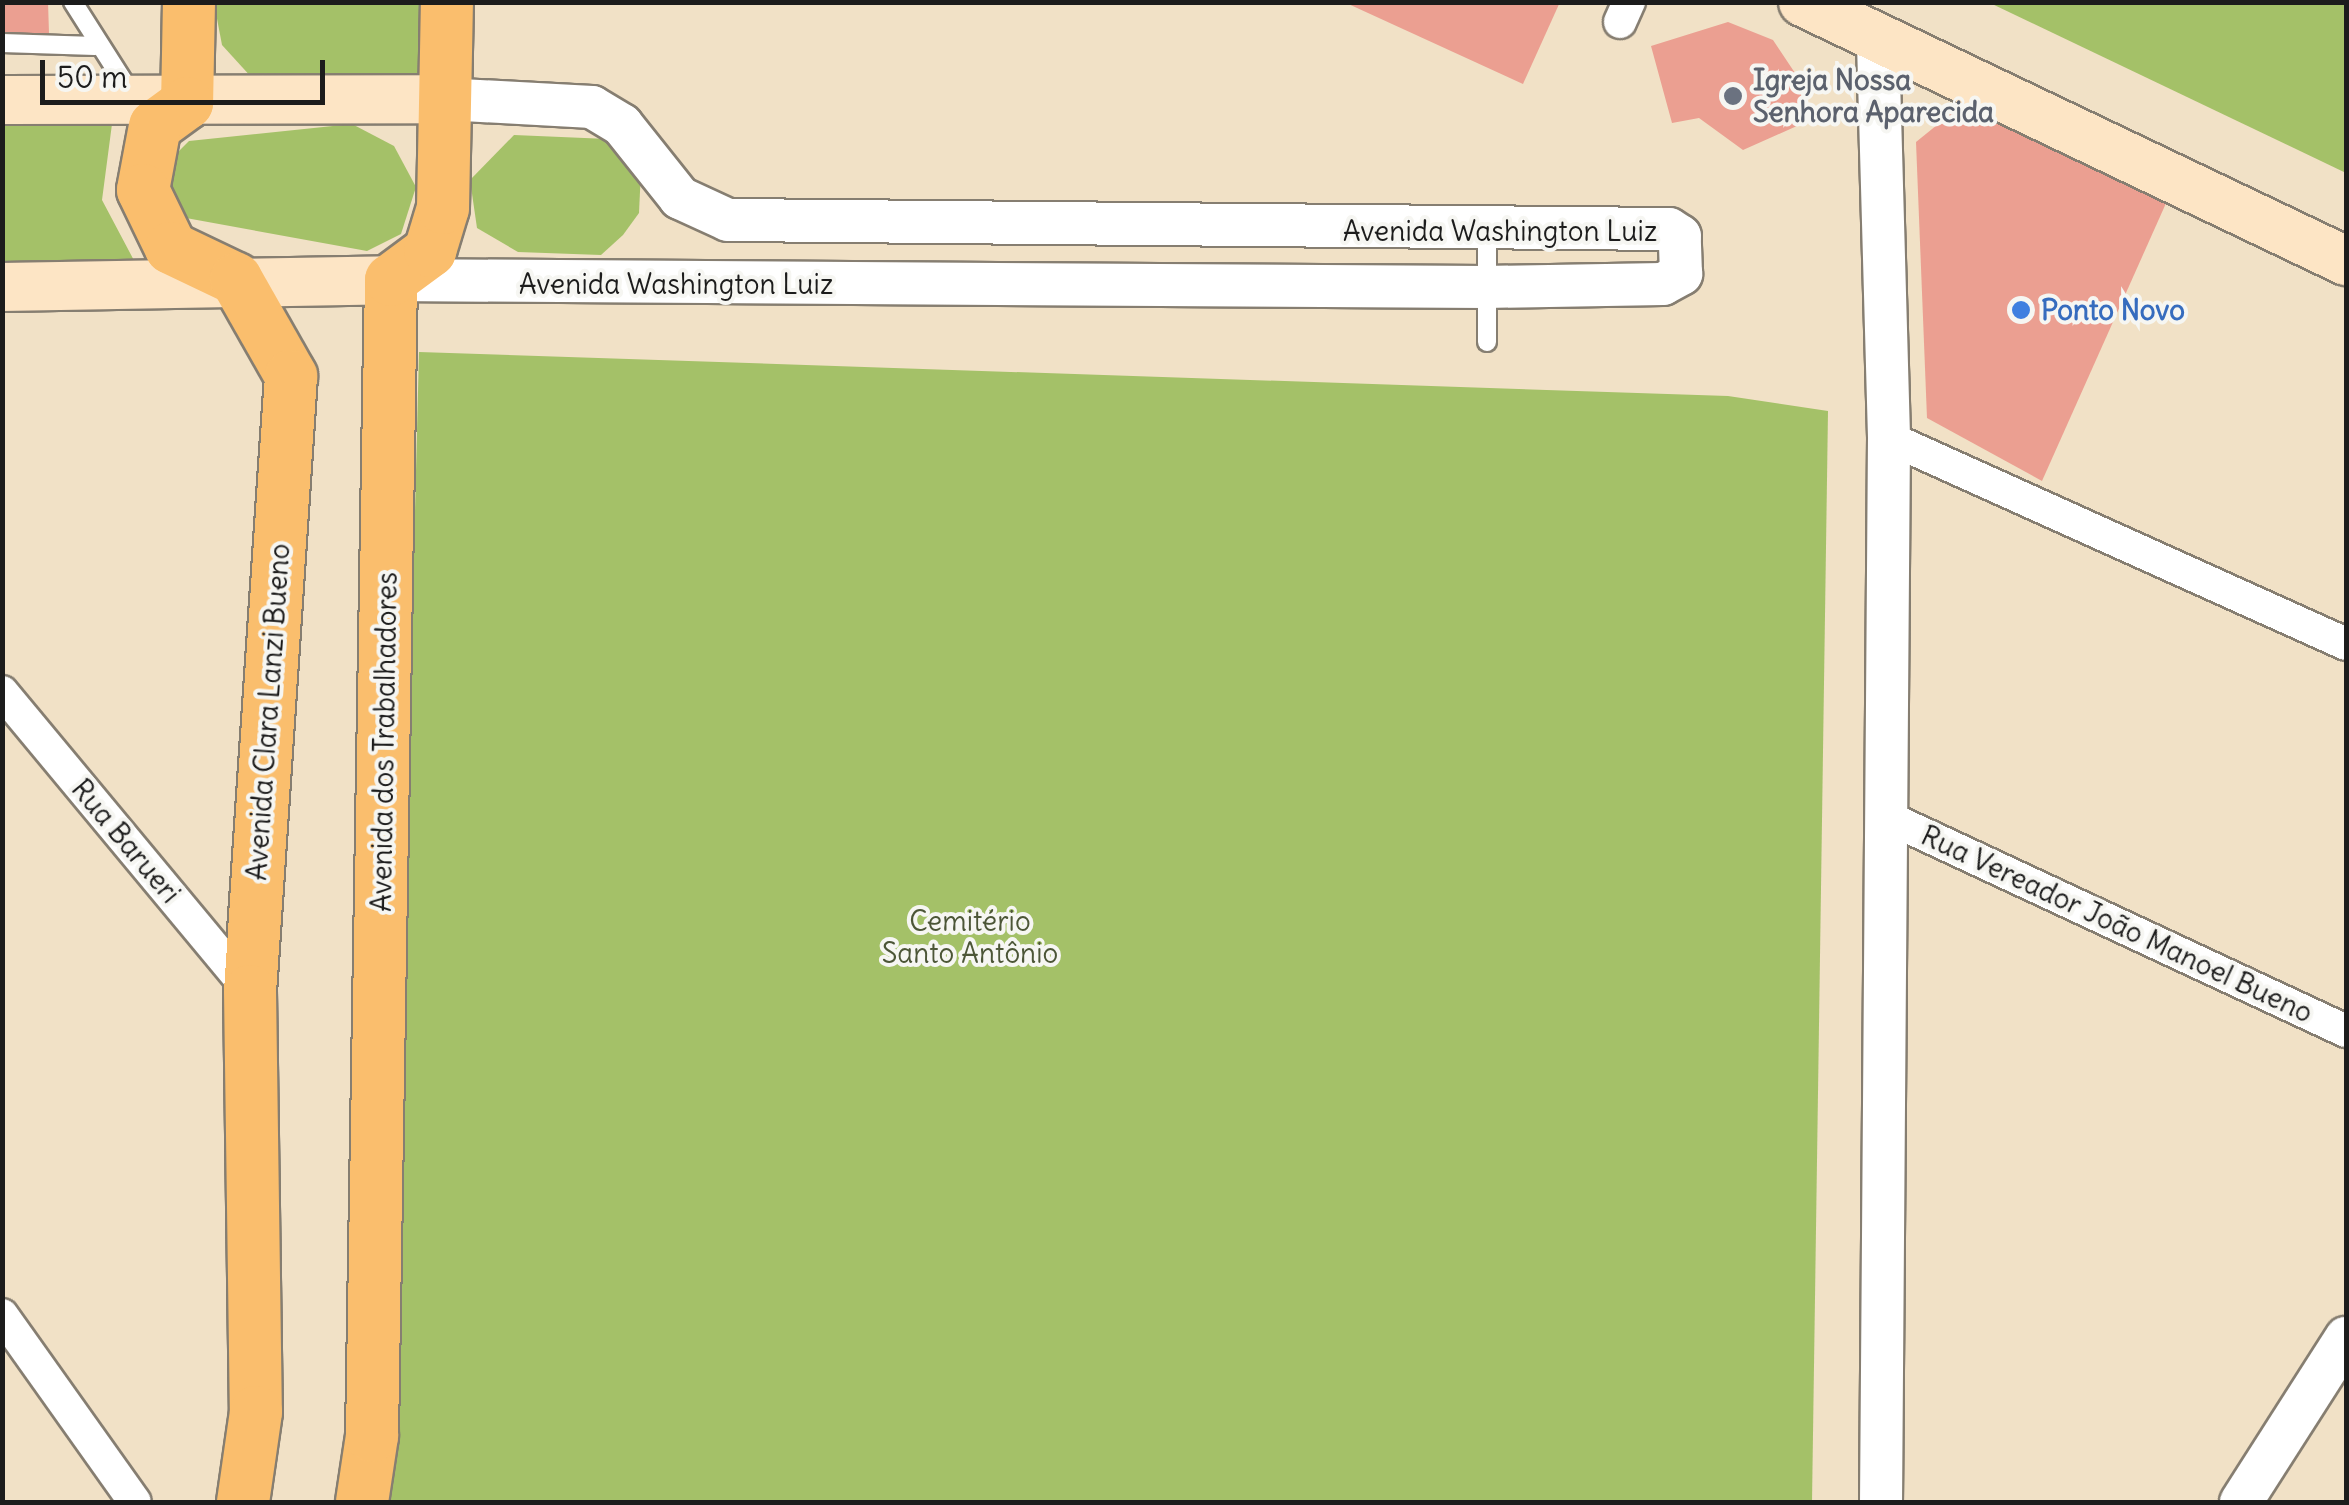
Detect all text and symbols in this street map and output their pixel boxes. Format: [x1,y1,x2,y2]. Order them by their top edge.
scale bar [45,40,330,102]
text: 50 m [57,58,127,96]
place label: Igreja Nossa Senhora Aparecida [1753,63,1994,129]
marker: Igreja Nossa Senhora Aparecida [1722,85,1744,107]
street label: Avenida Washington Luiz [1343,214,1657,248]
street label: Avenida Washington Luiz [519,267,833,301]
place label: Ponto Novo [2041,293,2185,327]
marker: Ponto Novo [2010,299,2032,321]
street label: Avenida Clara Lanzi Bueno [239,542,297,882]
street label: Avenida dos Trabalhadores [364,572,404,912]
street label: Rua Barueri [65,772,187,910]
street label: Rua Vereador João Manoel Bueno [1916,818,2318,1030]
park label: Cemitério Santo Antônio [882,904,1058,970]

